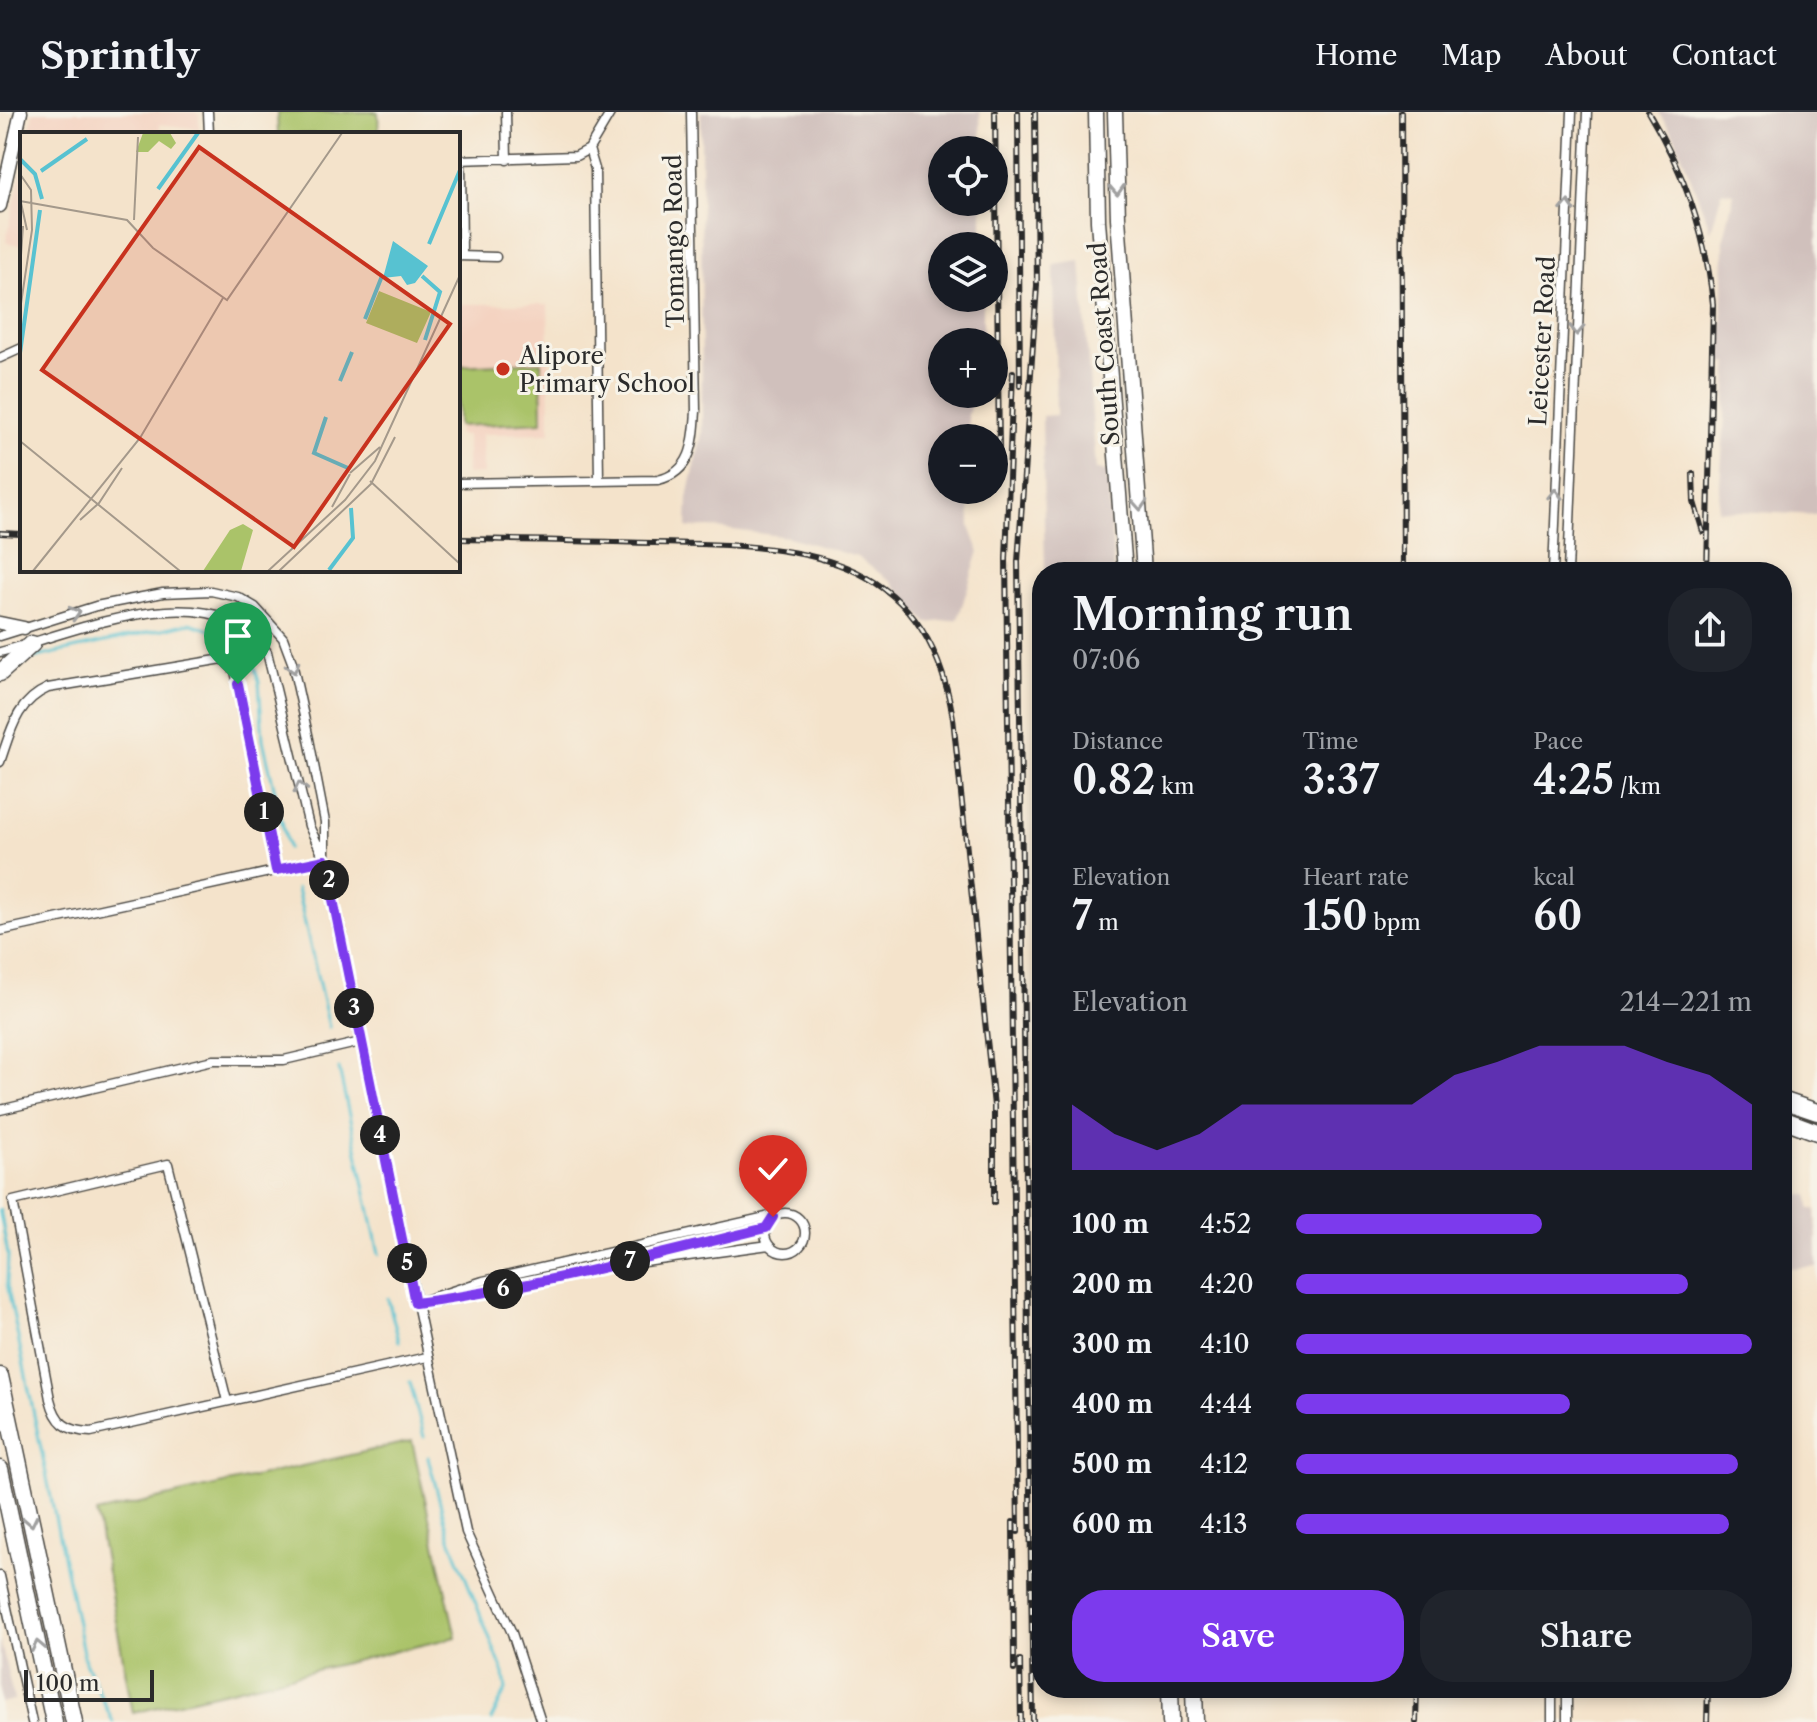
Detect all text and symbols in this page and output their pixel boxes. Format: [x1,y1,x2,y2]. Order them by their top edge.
text: Sprintly [40,32,199,79]
text: Home [1315,38,1397,72]
text: Map [1441,38,1501,72]
text: About [1545,38,1627,72]
text: Contact [1671,38,1777,72]
inset map [20,132,460,572]
map controls [928,136,1008,504]
button: locate [928,136,1008,216]
street label: Tomango Road [658,154,690,328]
one-way arrow [1108,184,1125,197]
one-way arrow [1560,199,1577,212]
button: layers [928,232,1008,312]
street label: South Coast Road [1082,241,1126,447]
street label: Leicester Road [1523,255,1561,427]
one-way arrow [1569,324,1586,337]
button: + [928,328,1008,408]
place label: Alipore Primary School [518,341,695,398]
marker: Alipore Primary School [494,360,512,378]
button: − [928,424,1008,504]
one-way arrow [1546,487,1563,500]
one-way arrow [1131,499,1148,512]
text: Morning run [1072,587,1353,641]
button: share [1668,588,1752,672]
pin [204,602,272,684]
one-way arrow [67,606,81,622]
icon: arrive [216,614,260,658]
text: 07:06 [1072,644,1140,676]
one-way arrow [284,660,300,674]
text: Distance [1072,728,1163,755]
text: Time [1303,728,1358,755]
text: Pace [1533,728,1583,755]
text: 0.82 [1072,755,1156,804]
text: 3:37 [1303,755,1380,804]
text: 4:25 [1533,755,1614,804]
text: km [1156,773,1195,800]
text: /km [1614,773,1661,800]
one-way arrow [293,781,310,794]
pin: 1 [244,792,284,832]
text: 1 [259,798,269,825]
pin: 2 [309,860,349,900]
text: Elevation [1072,864,1170,891]
text: Heart rate [1303,864,1409,891]
text: kcal [1533,864,1575,891]
text: 2 [323,866,336,893]
text: 7 [1072,891,1092,940]
text: 150 [1303,891,1368,940]
text: 60 [1533,891,1583,940]
text: m [1092,909,1119,936]
text: bpm [1368,909,1421,936]
text: Elevation [1072,986,1188,1018]
text: 214–221 m [1620,986,1752,1018]
pin: 3 [334,988,374,1028]
text: 3 [348,994,360,1021]
pin: 4 [360,1115,400,1155]
text: 4 [373,1121,387,1148]
pin [739,1135,807,1217]
icon: check [751,1147,795,1191]
text: 100 m [1072,1208,1149,1240]
text: 4:52 [1200,1208,1251,1240]
pin: 7 [610,1241,650,1281]
pin: 5 [387,1243,427,1283]
text: 7 [624,1247,636,1274]
text: 5 [401,1249,413,1276]
text: 200 m [1072,1268,1153,1300]
text: 4:20 [1200,1268,1254,1300]
pin: 6 [483,1269,523,1309]
text: 6 [496,1275,510,1302]
text: 300 m [1072,1328,1152,1360]
text: 4:10 [1200,1328,1250,1360]
text: 400 m [1072,1388,1153,1420]
text: 4:44 [1200,1388,1252,1420]
text: 500 m [1072,1448,1152,1480]
text: 4:12 [1200,1448,1248,1480]
text: 600 m [1072,1508,1153,1540]
text: 4:13 [1200,1508,1248,1540]
one-way arrow [22,1514,39,1528]
button: Save [1072,1590,1404,1682]
button: Share [1420,1590,1752,1682]
one-way arrow [30,1639,47,1653]
scale bar [24,1666,154,1702]
text: 100 m [36,1670,99,1697]

